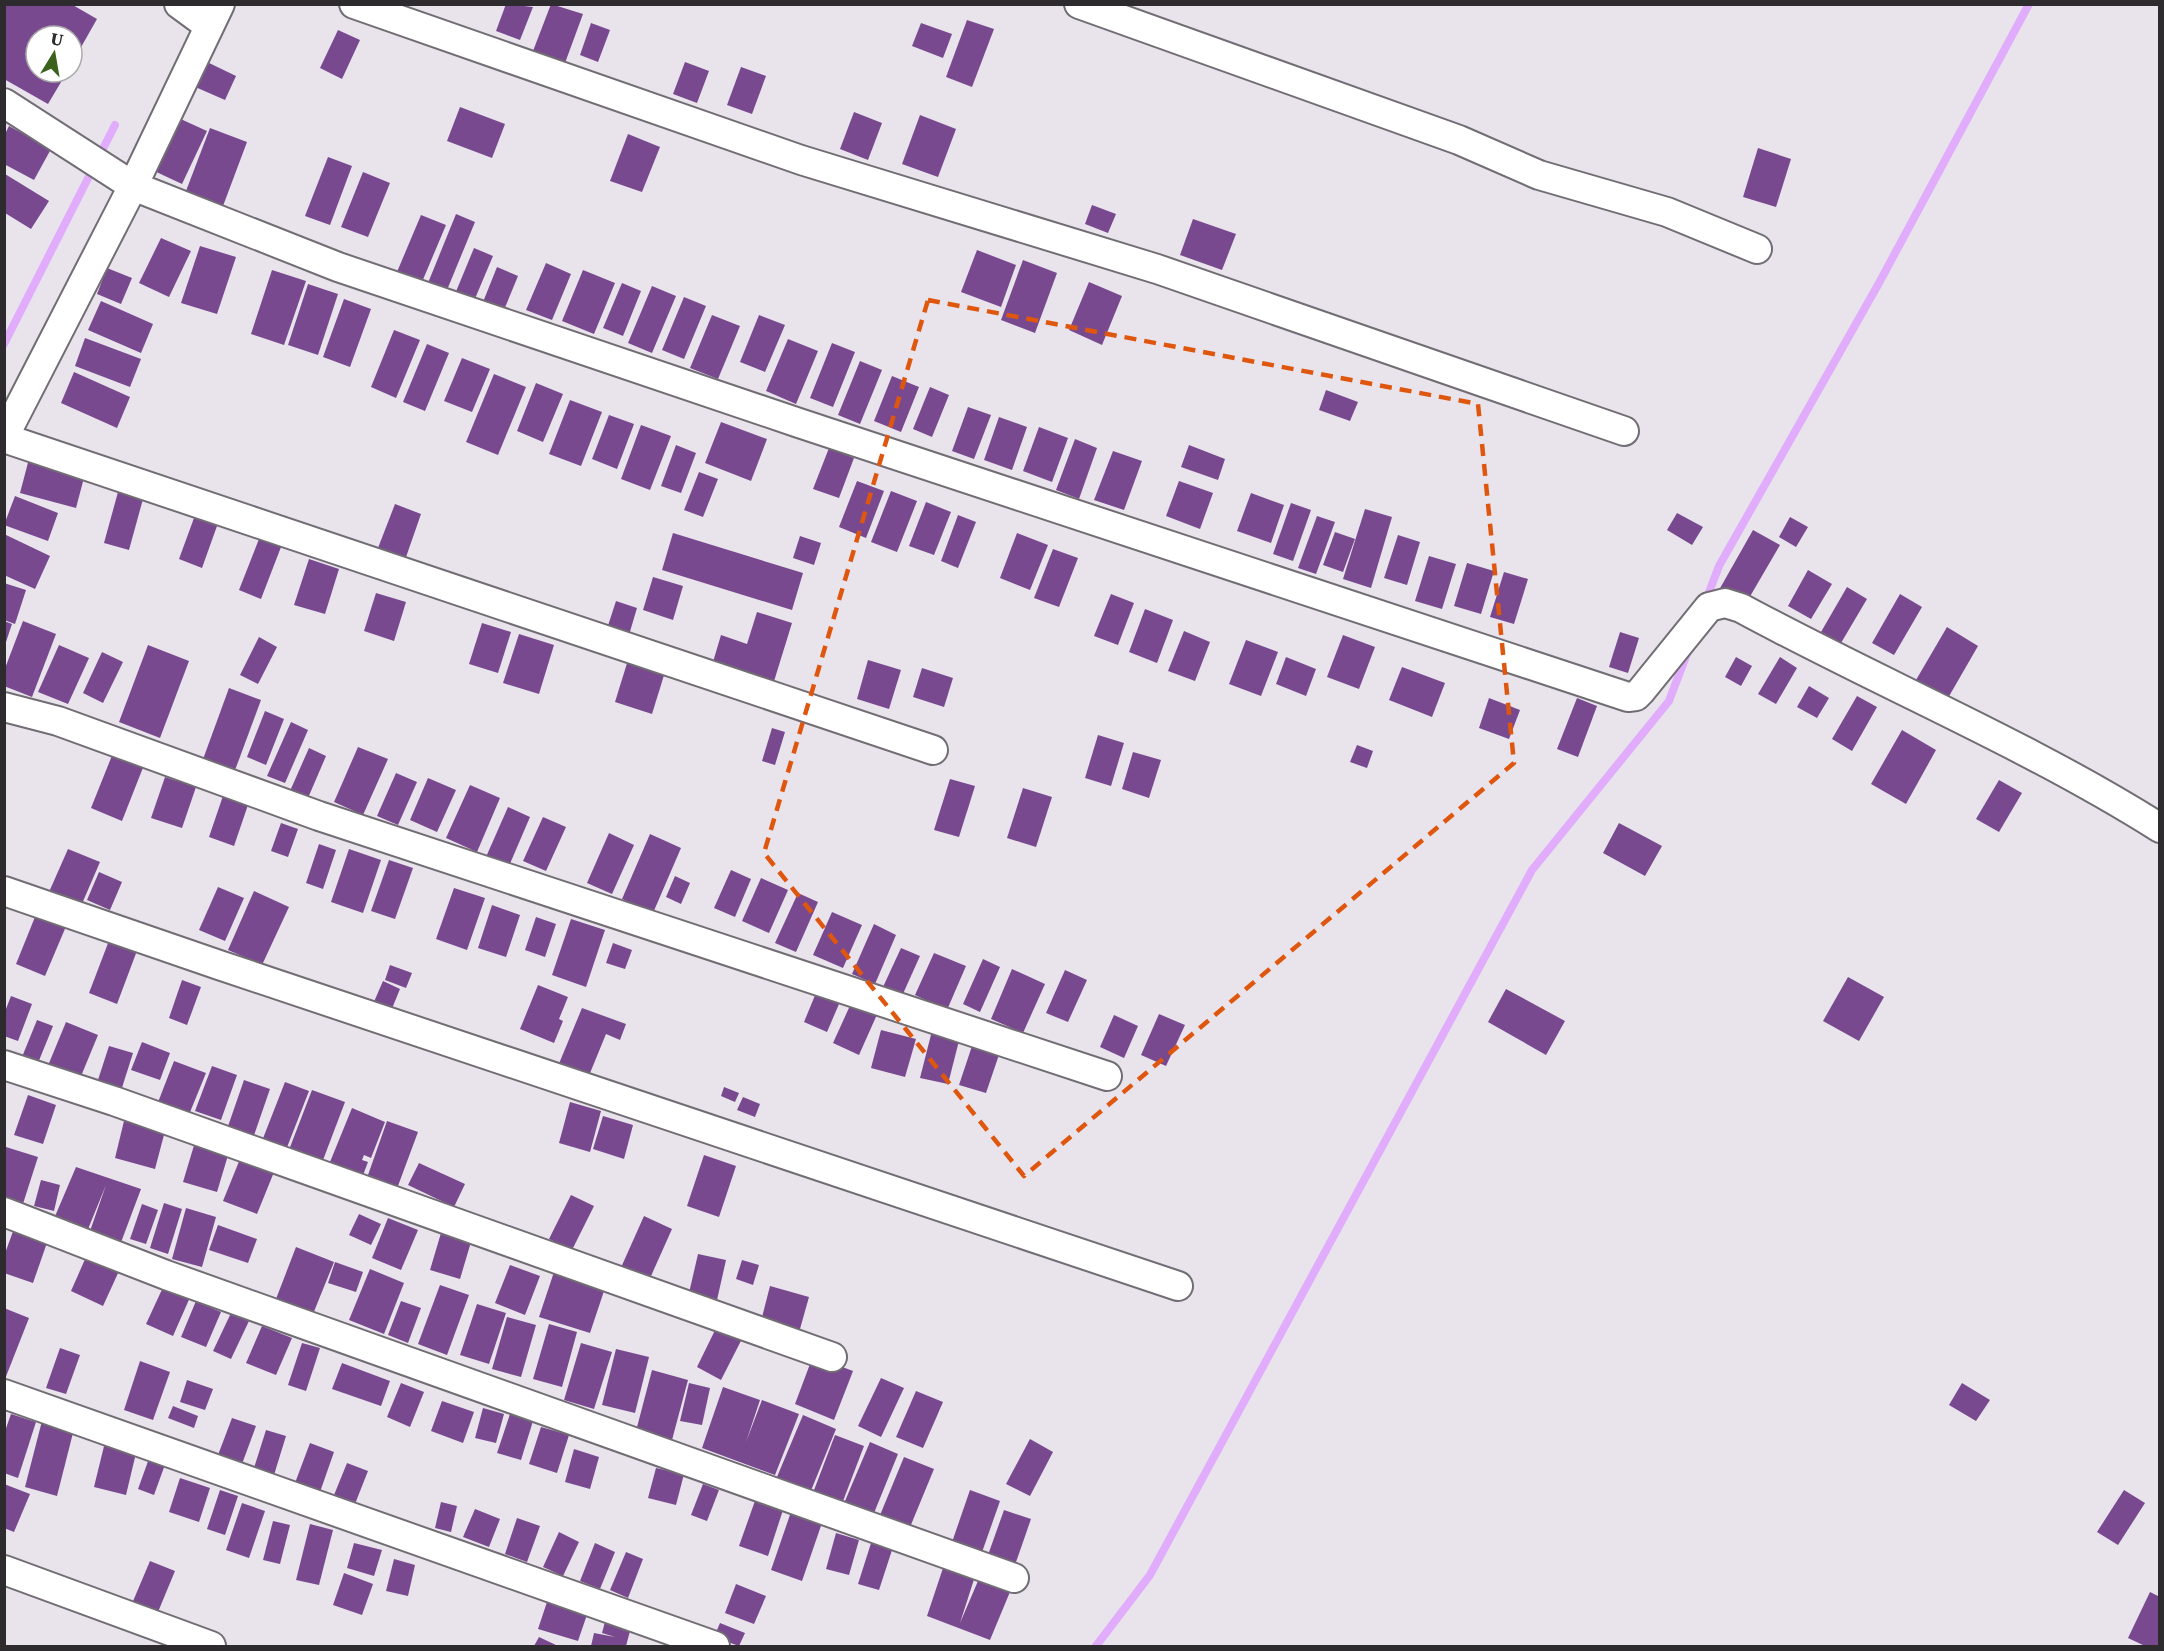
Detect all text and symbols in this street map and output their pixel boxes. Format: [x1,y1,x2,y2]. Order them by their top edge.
north arrow [24,24,84,84]
text: U [49,29,65,50]

